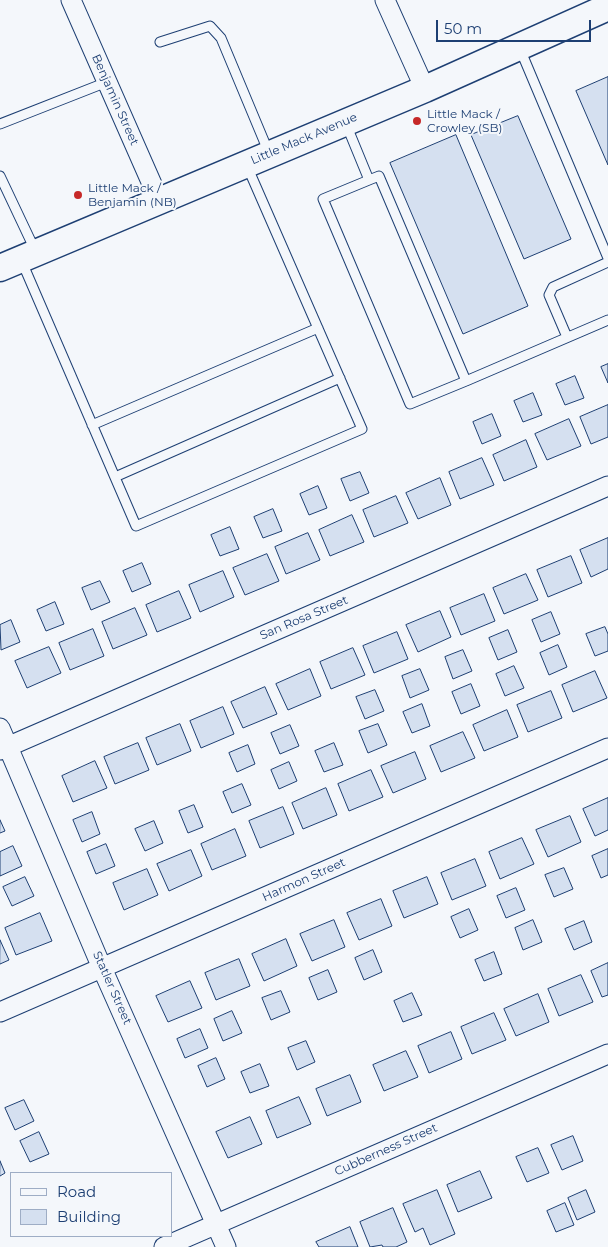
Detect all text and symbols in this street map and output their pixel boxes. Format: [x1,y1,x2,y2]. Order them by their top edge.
scale bar [438,10,593,42]
text: 50 m [444,19,482,38]
street label: Benjamin Street [88,52,142,148]
place label: Little Mack / Crowley (SB) [427,107,502,135]
street label: Little Mack Avenue [249,110,359,168]
marker: Little Mack / Crowley (SB) [411,115,423,127]
place label: Little Mack / Benjamin (NB) [88,181,177,209]
marker: Little Mack / Benjamin (NB) [72,189,84,201]
street label: San Rosa Street [258,593,350,643]
street label: Harmon Street [260,855,348,905]
street label: Statler Street [89,949,135,1027]
street label: Cubberness Street [332,1121,440,1179]
legend [10,1172,172,1237]
text: Road [57,1182,96,1201]
text: Building [57,1207,121,1226]

